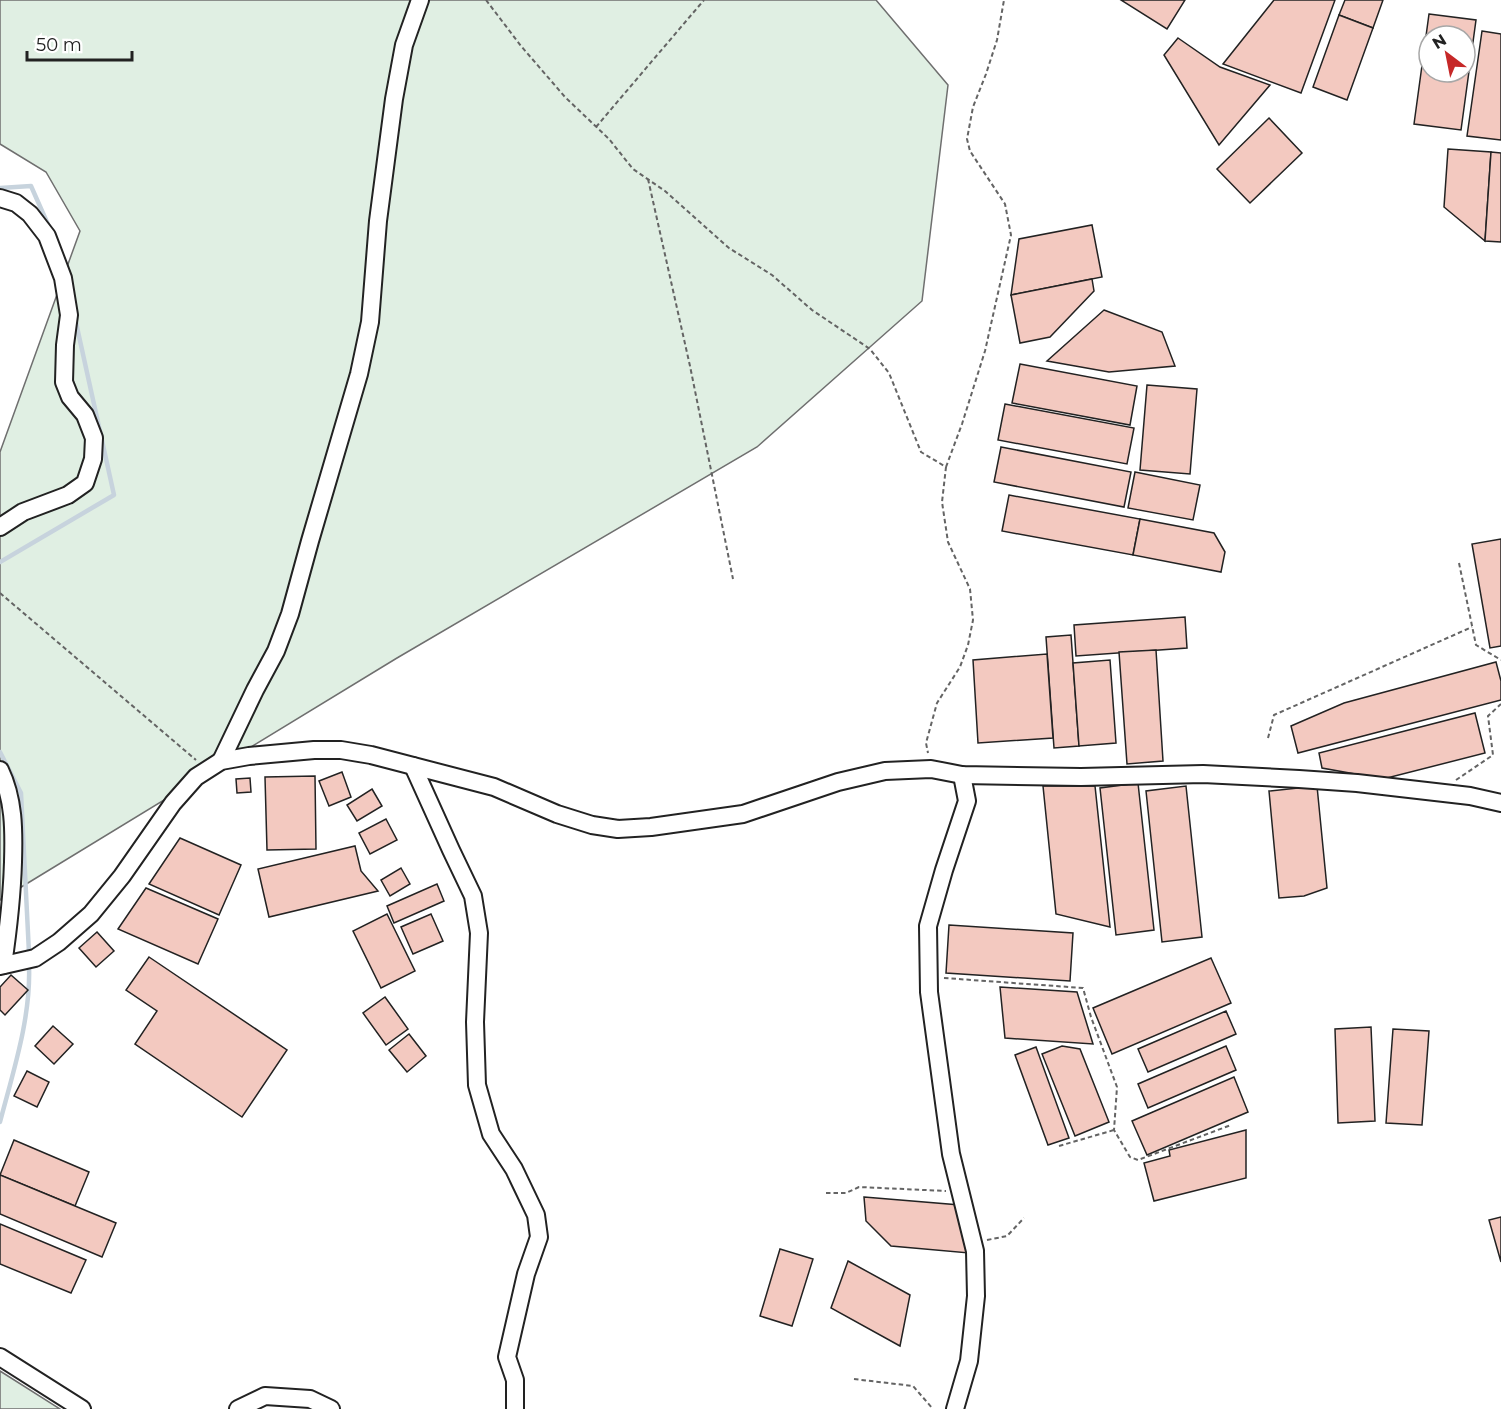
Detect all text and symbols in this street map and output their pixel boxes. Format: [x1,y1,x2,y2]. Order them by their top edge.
scale bar [27,24,132,62]
north arrow [1417,24,1477,84]
text: N [1429,30,1450,53]
text: 50 m [36,34,82,56]

